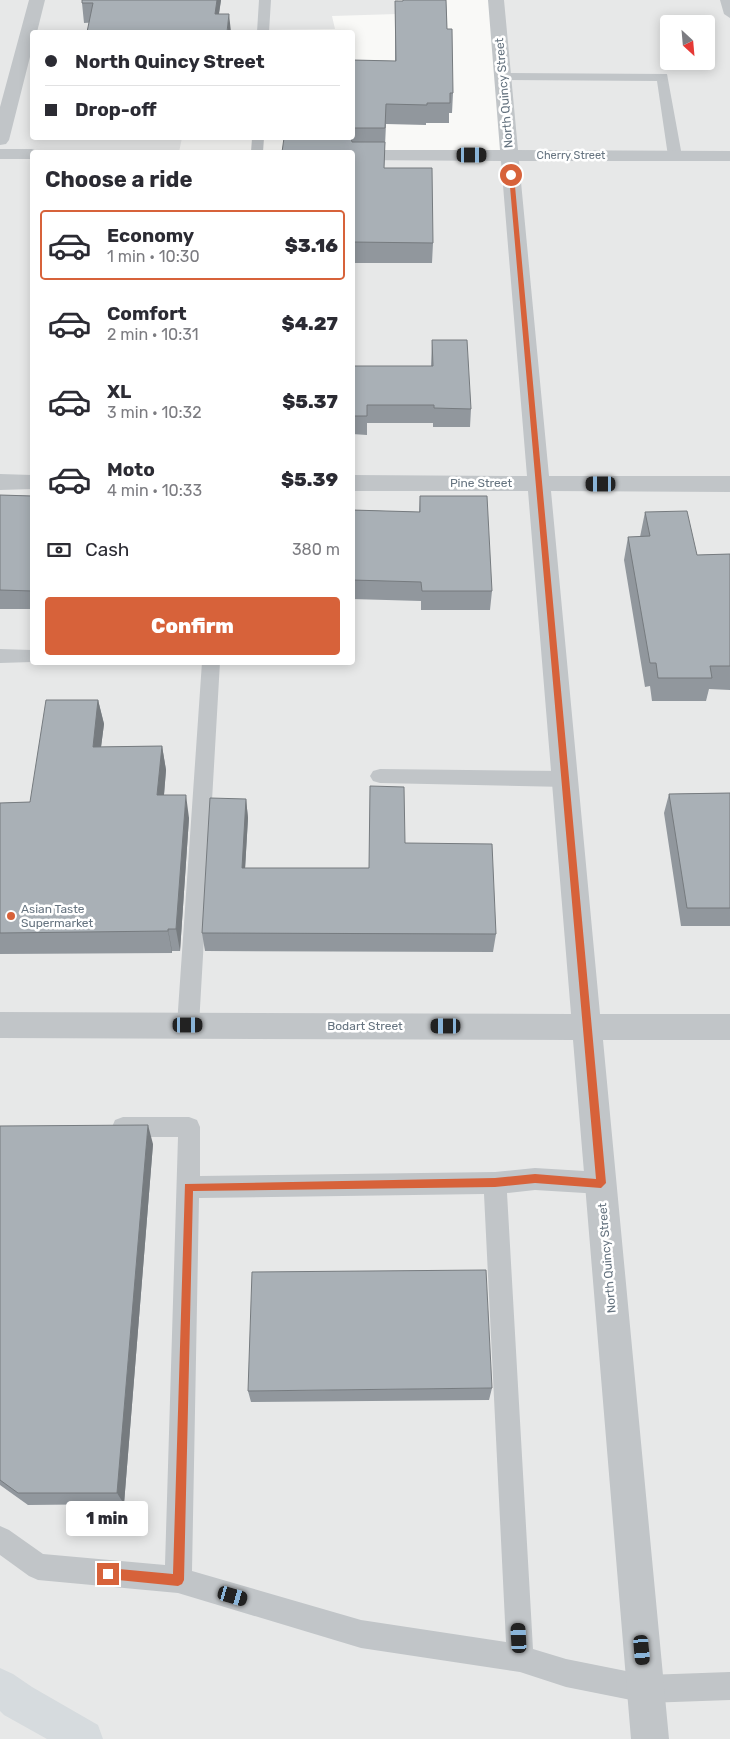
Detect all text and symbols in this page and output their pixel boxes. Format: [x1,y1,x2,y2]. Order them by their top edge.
north arrow [660,15,715,70]
map controls [660,15,715,70]
street label: North Quincy Street [492,37,516,149]
text: North Quincy Street [75,50,265,73]
text: Drop-off [75,98,157,121]
car [457,148,487,163]
street label: Cherry Street [537,149,606,162]
route start [500,164,522,186]
text: Choose a ride [45,166,192,193]
icon: car [47,223,92,268]
text: Economy [107,224,194,247]
text: $3.16 [285,234,338,257]
text: 1 min · 10:30 [107,247,200,266]
icon: car [47,301,92,346]
text: Comfort [107,302,187,325]
text: $4.27 [282,312,338,335]
text: 2 min · 10:31 [107,325,199,344]
icon: car [47,379,92,424]
text: XL [107,380,131,403]
text: $5.37 [282,390,338,413]
text: 3 min · 10:32 [107,403,202,422]
icon: car [47,457,92,502]
text: Moto [107,458,155,481]
text: $5.39 [281,468,338,491]
street label: Pine Street [450,476,512,490]
car [586,477,616,492]
text: 4 min · 10:33 [107,481,202,500]
icon: cash [45,536,73,564]
text: Cash [85,538,129,561]
text: 380 m [292,540,340,559]
button: Confirm [45,597,340,655]
place label: Asian Taste Supermarket [21,902,94,930]
marker: Asian Taste Supermarket [5,910,17,922]
car [173,1018,203,1033]
street label: Bodart Street [327,1019,403,1033]
car [431,1019,461,1034]
street label: North Quincy Street [595,1202,619,1314]
callout: 1 min [67,1502,149,1536]
text: 1 min [86,1509,128,1528]
route end [97,1563,119,1585]
car [216,1585,249,1607]
car [510,1623,527,1653]
car [633,1634,650,1666]

